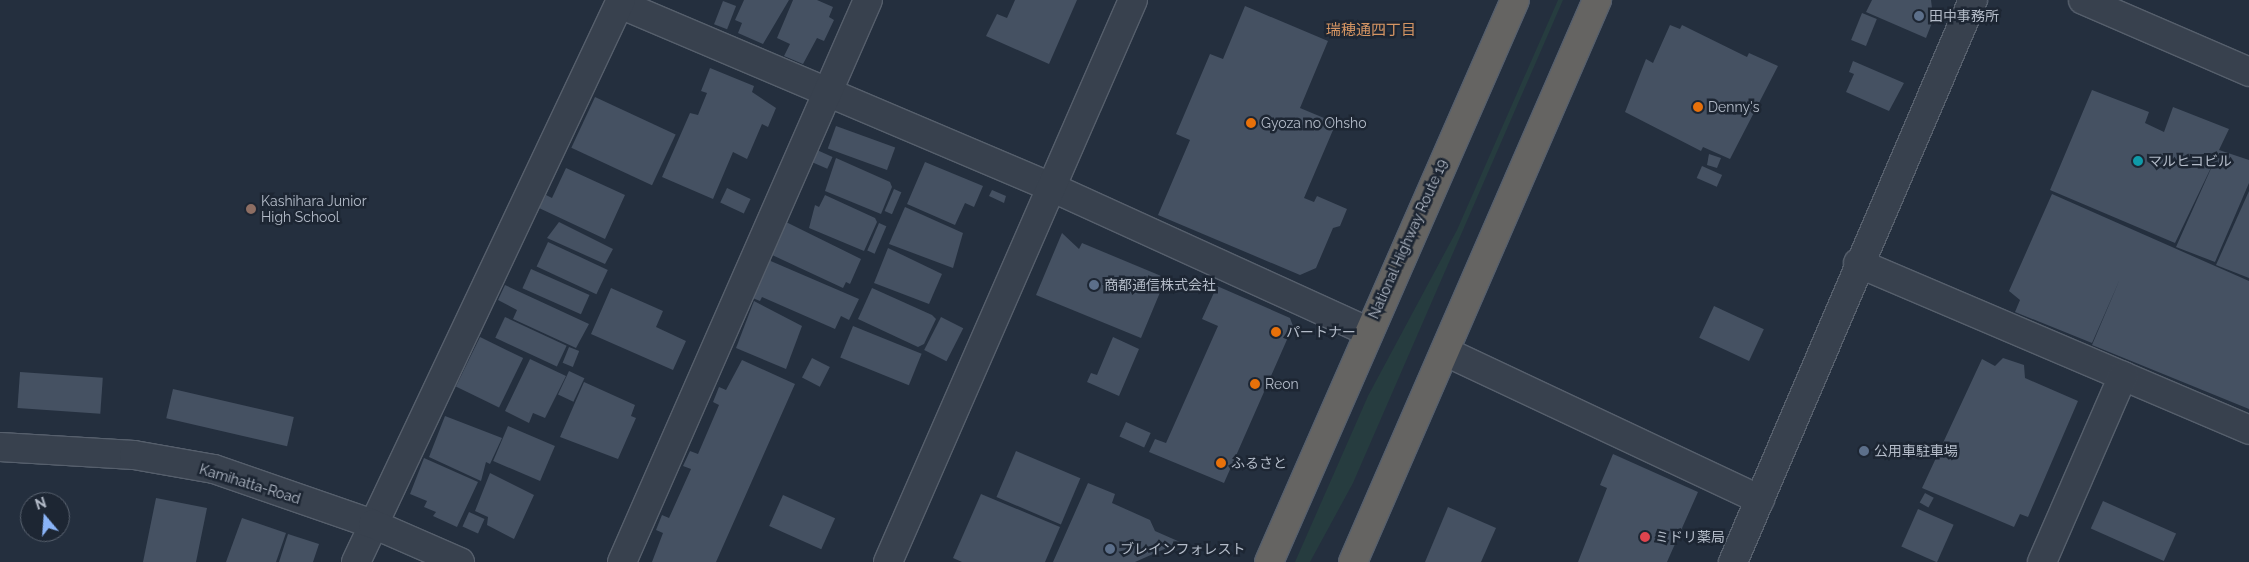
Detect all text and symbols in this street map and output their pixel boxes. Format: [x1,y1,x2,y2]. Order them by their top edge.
place label: 田中事務所 [1929,8,1999,24]
marker: 田中事務所 [1913,10,1925,22]
district label: 瑞穂通四丁目 [1326,22,1416,40]
place label: Denny's [1708,99,1759,115]
marker: Denny's [1692,101,1704,113]
place label: Gyoza no Ohsho [1261,115,1366,131]
marker: Gyoza no Ohsho [1245,117,1257,129]
place label: マルヒコビル [2148,153,2232,169]
marker: マルヒコビル [2132,155,2144,167]
street label: National Highway Route 19 [1365,156,1451,322]
place label: Kashihara Junior High School [261,193,367,226]
marker: Kashihara Junior High School [245,203,257,215]
place label: 商都通信株式会社 [1104,277,1216,293]
marker: 商都通信株式会社 [1088,279,1100,291]
place label: パートナー [1286,324,1356,340]
marker: パートナー [1270,326,1282,338]
place label: Reon [1265,376,1299,392]
marker: Reon [1249,378,1261,390]
place label: 公用車駐車場 [1874,443,1958,459]
marker: 公用車駐車場 [1858,445,1870,457]
place label: ふるさと [1231,455,1287,471]
marker: ふるさと [1215,457,1227,469]
street label: Kamihatta-Road [197,461,303,507]
north arrow [20,492,70,542]
text: N [33,494,48,513]
place label: ミドリ薬局 [1655,529,1725,545]
marker: ミドリ薬局 [1639,531,1651,543]
place label: ブレインフォレスト [1120,541,1246,557]
marker: ブレインフォレスト [1104,543,1116,555]

